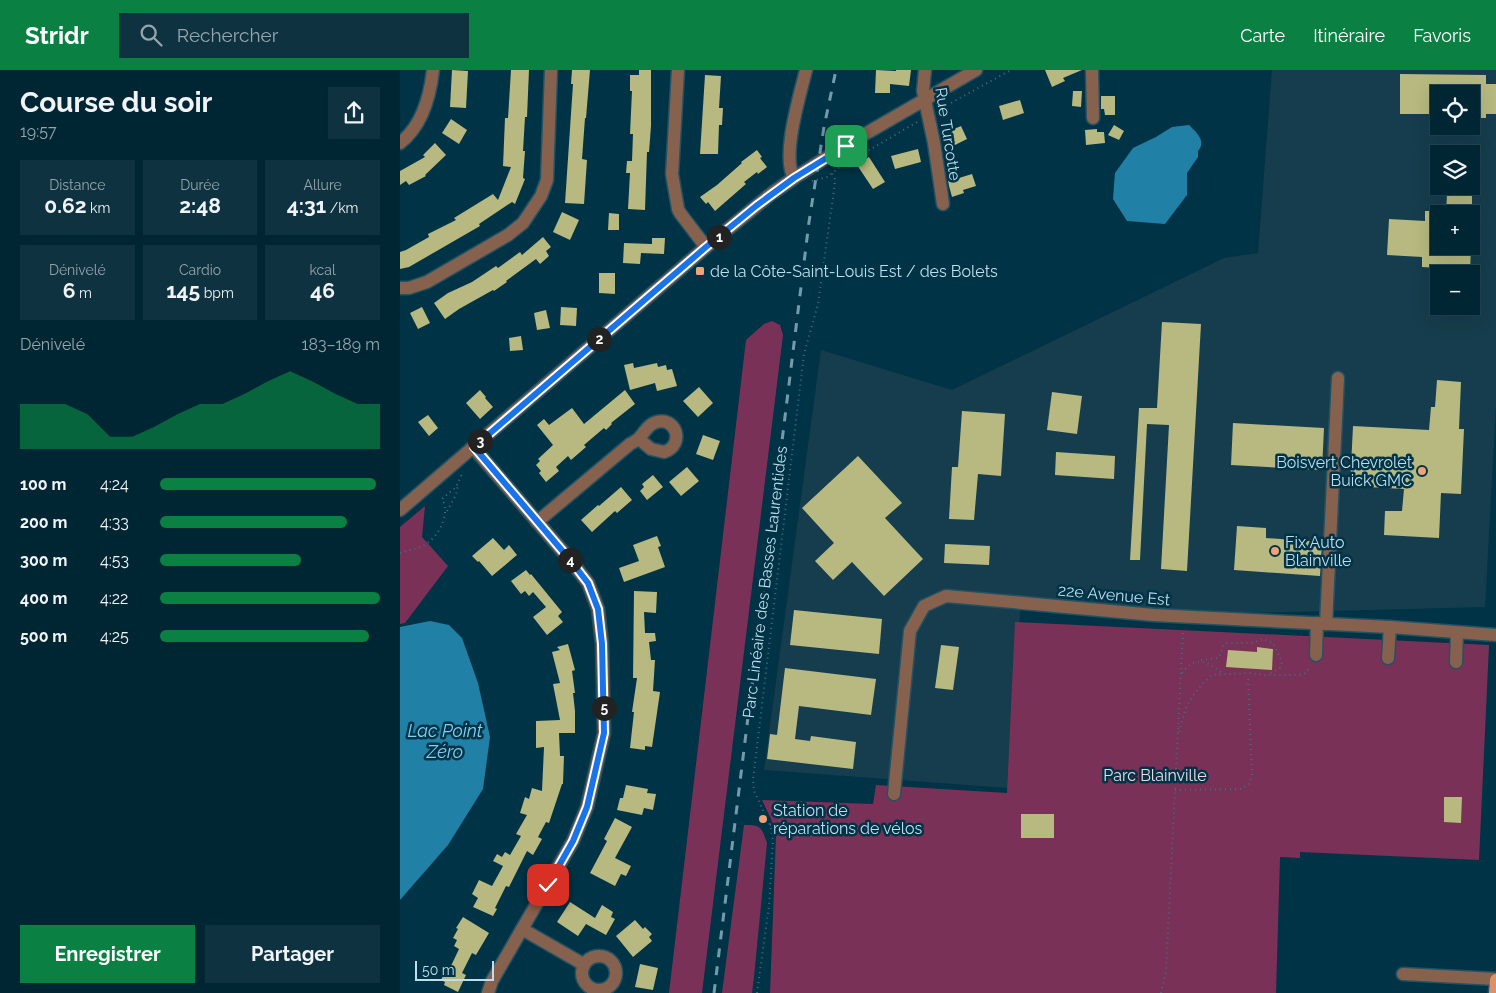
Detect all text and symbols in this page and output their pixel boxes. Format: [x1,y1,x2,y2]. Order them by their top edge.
search box [119,13,469,58]
text: Stridr [25,21,89,50]
icon: search [137,21,165,49]
text: Rechercher [177,24,278,46]
text: Carte [1240,25,1285,46]
text: Itinéraire [1313,25,1385,46]
text: Favoris [1413,25,1471,46]
map controls [1430,85,1480,315]
button: locate [1430,85,1480,135]
text: Course du soir [20,86,212,119]
street label: Rue Turcotte [931,86,965,182]
button: share [328,87,380,139]
text: 19:57 [20,122,56,141]
pin [825,125,867,167]
icon: arrive [832,132,860,160]
button: layers [1430,145,1480,195]
text: Distance [49,177,105,193]
text: Durée [180,177,220,193]
text: Allure [304,177,342,193]
text: 0.62 [44,193,87,218]
text: 2:48 [179,193,221,218]
text: 4:31 [287,193,326,218]
text: km [87,200,110,216]
text: /km [326,200,358,216]
button: + [1430,205,1480,255]
pin: 1 [706,224,732,250]
text: 1 [716,229,723,245]
text: Dénivelé [49,262,106,278]
text: Cardio [179,262,221,278]
text: kcal [310,262,336,278]
place label: de la Côte-Saint-Louis Est / des Bolets [710,262,998,281]
marker: de la Côte-Saint-Louis Est / des Bolets [694,265,706,277]
button: − [1430,265,1480,315]
text: 6 [63,278,75,303]
text: 145 [166,278,200,303]
text: 46 [310,278,335,303]
text: m [75,285,92,301]
text: bpm [200,285,234,301]
pin: 2 [586,326,612,352]
text: 2 [596,331,603,347]
text: Dénivelé [20,335,85,354]
text: 183–189 m [302,335,380,354]
pin: 3 [468,428,492,454]
text: 3 [477,433,484,449]
street label: Parc Linéaire des Basses Laurentides [739,445,791,719]
place label: Boisvert Chevrolet Buick GMC [1276,453,1413,490]
marker: Boisvert Chevrolet Buick GMC [1416,465,1428,477]
text: 100 m [20,475,66,494]
text: 4:24 [100,475,129,494]
text: 200 m [20,513,67,532]
text: 4:33 [100,513,129,532]
place label: Fix Auto Blainville [1285,533,1351,570]
marker: Fix Auto Blainville [1269,545,1281,557]
pin: 4 [558,548,582,572]
text: 300 m [20,551,67,570]
text: 4:53 [100,551,129,570]
text: 4 [567,552,575,568]
street label: 22e Avenue Est [1057,581,1172,609]
text: 400 m [20,589,68,608]
text: 4:22 [100,589,128,608]
text: 500 m [20,627,67,646]
text: 4:25 [100,627,129,646]
pin: 5 [592,696,616,720]
text: 5 [601,700,608,716]
water label: Lac Point Zéro [408,720,483,762]
park label: Parc Blainville [1103,766,1207,785]
place label: Station de réparations de vélos [773,801,923,838]
marker: Station de réparations de vélos [757,813,769,825]
pin [527,864,569,906]
icon: check [534,871,562,899]
button: Enregistrer [20,925,195,983]
button: Partager [205,925,380,983]
scale bar [415,958,494,981]
text: 50 m [422,962,455,978]

